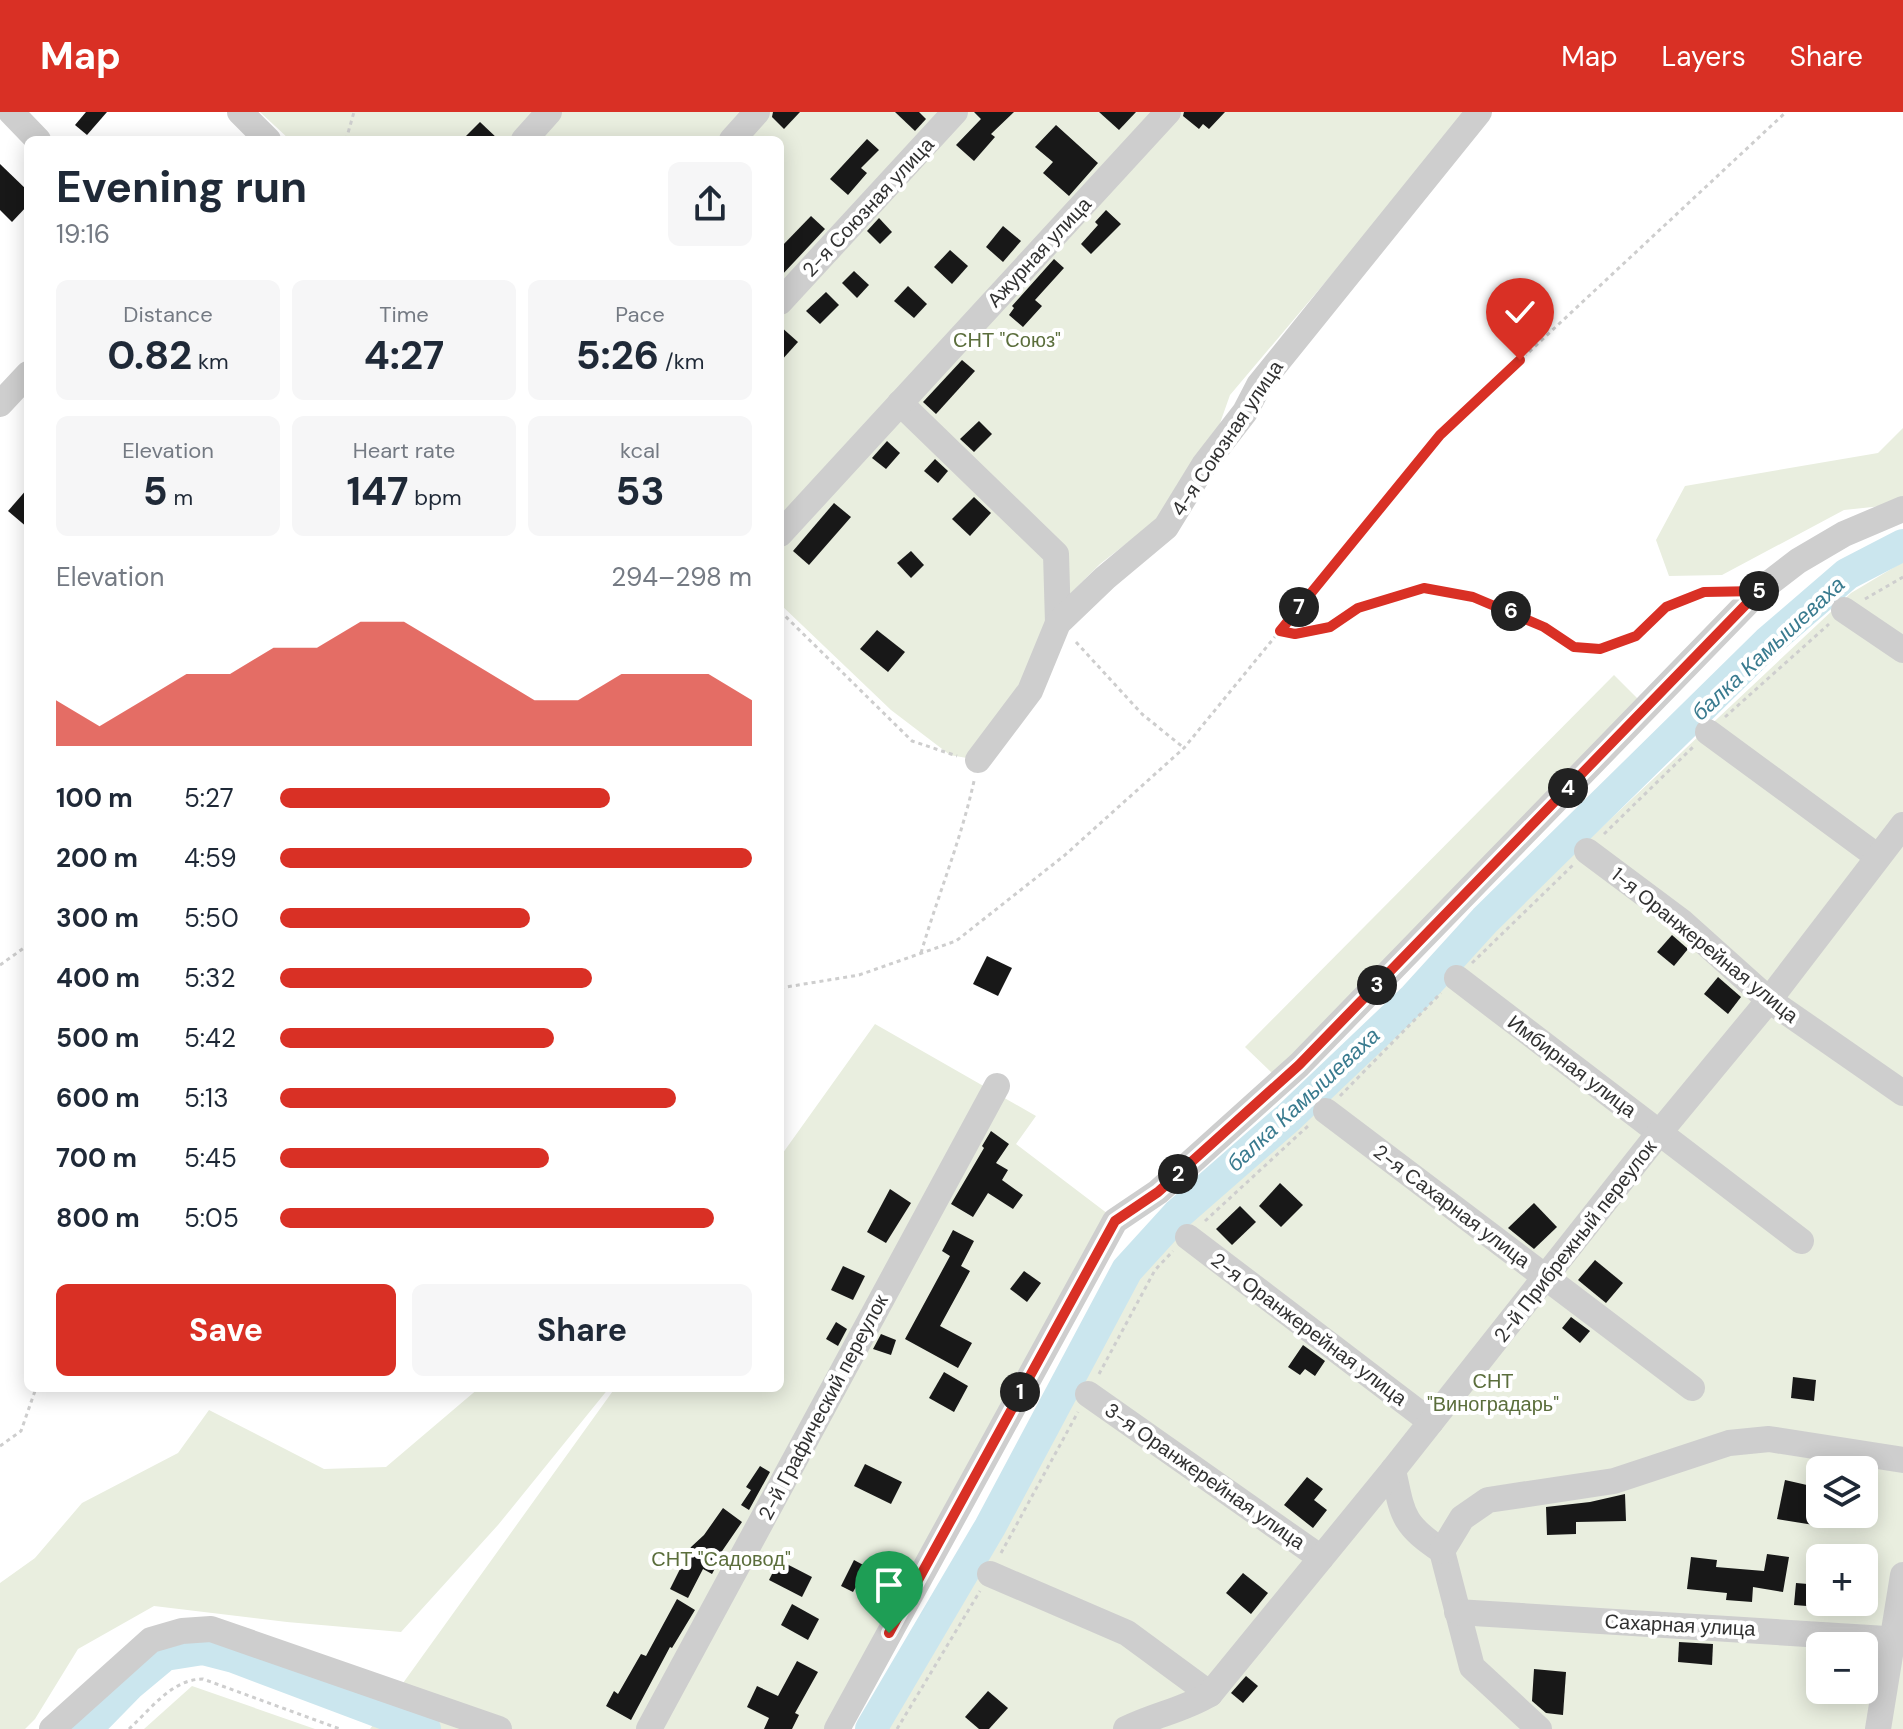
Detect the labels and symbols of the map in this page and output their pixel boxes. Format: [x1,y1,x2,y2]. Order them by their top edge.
street label: 2-я Союзная улица [797,131,940,282]
street label: Ажурная улица [981,191,1097,312]
pin [1486,278,1554,360]
park label: СНТ "Союз" [953,327,1061,353]
street label: 4-я Союзная улица [1165,355,1289,521]
water label: балка Камышеваха [1686,570,1851,727]
pin: 5 [1739,571,1779,611]
pin: 7 [1279,587,1319,627]
pin: 6 [1491,591,1531,631]
pin: 4 [1548,768,1588,808]
street label: 1-я Оранжерейная улица [1606,861,1805,1029]
pin: 3 [1357,965,1397,1005]
street label: Имбирная улица [1502,1009,1642,1124]
water label: балка Камышеваха [1221,1021,1386,1178]
street label: 2-й Прибрежный переулок [1488,1134,1662,1347]
street label: 2-я Сахарная улица [1368,1139,1536,1274]
pin: 2 [1158,1154,1198,1194]
street label: 2-я Оранжерейная улица [1206,1247,1413,1412]
street label: 2-й Графический переулок [752,1290,894,1524]
park label: СНТ "Виноградарь" [1427,1368,1559,1417]
pin: 1 [1000,1372,1040,1412]
street label: 3-я Оранжерейная улица [1100,1397,1311,1556]
park label: СНТ "Садовод" [651,1546,791,1572]
pin [855,1551,923,1633]
street label: Сахарная улица [1604,1608,1757,1642]

